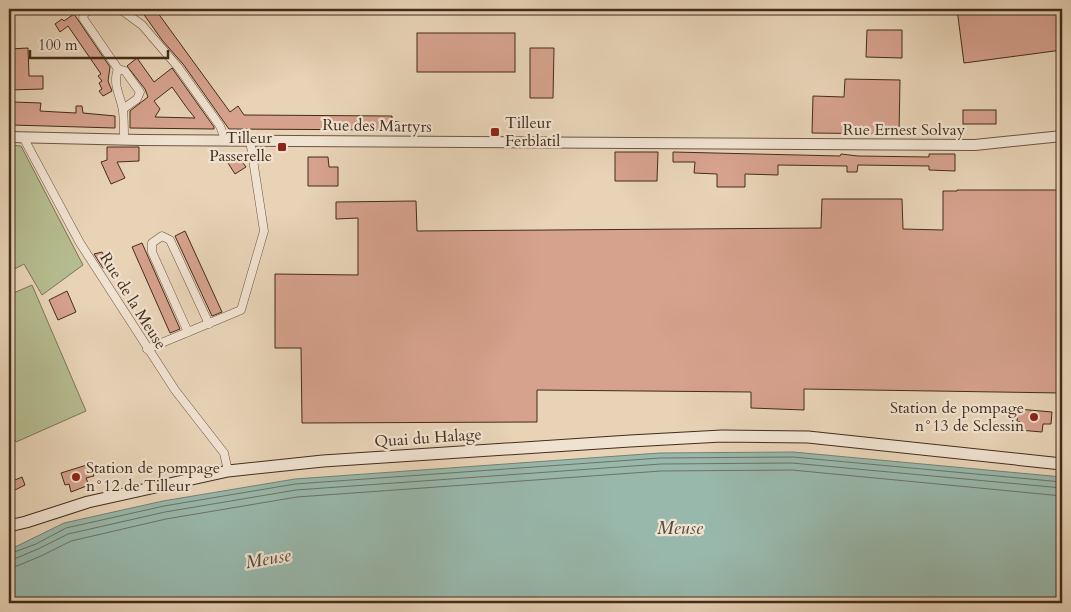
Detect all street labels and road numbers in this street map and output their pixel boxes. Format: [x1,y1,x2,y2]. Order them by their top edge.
street label: Rue des Martyrs [322,114,432,138]
street label: Rue Ernest Solvay [843,119,966,141]
street label: Rue de la Meuse [94,248,172,354]
street label: Quai du Halage [374,423,482,453]

